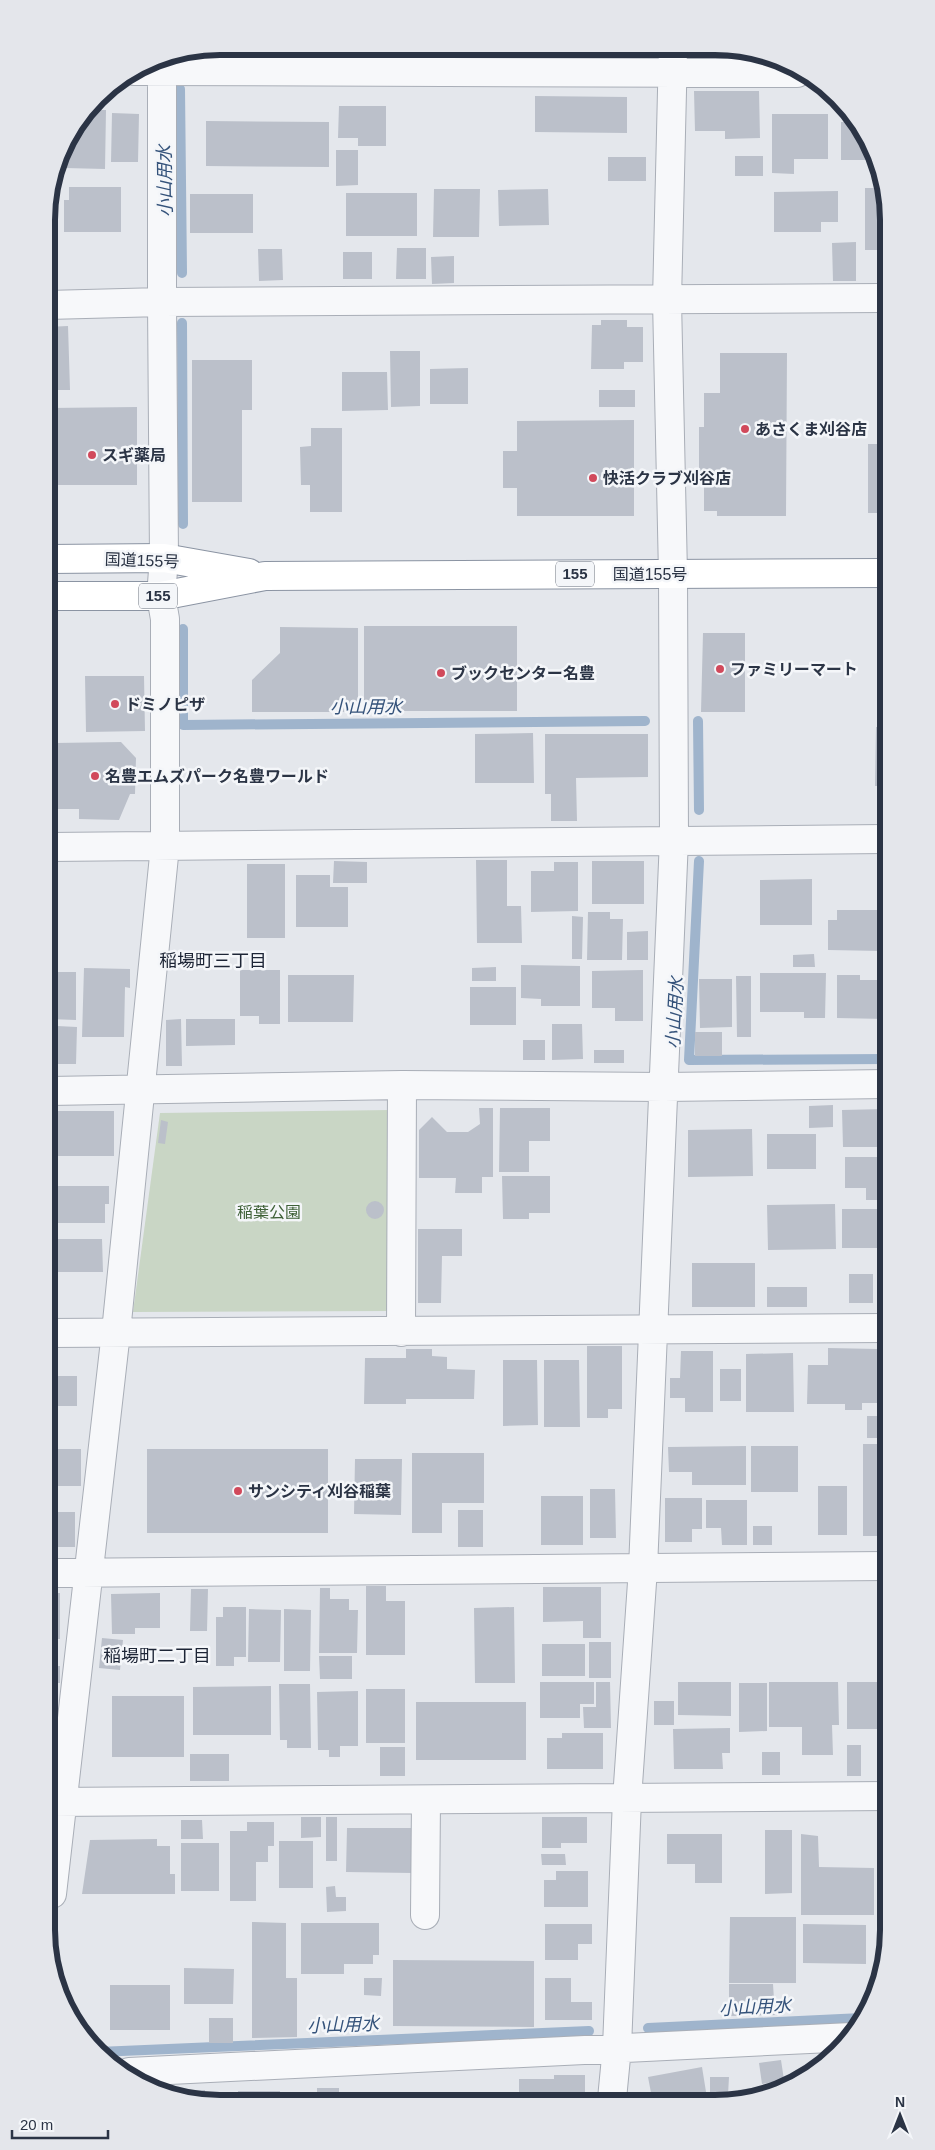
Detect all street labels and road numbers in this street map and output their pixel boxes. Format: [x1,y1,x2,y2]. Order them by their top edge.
street label: 国道155号 [104,551,180,570]
road number: 155 [556,562,594,586]
street label: 国道155号 [613,566,687,583]
road number: 155 [139,584,177,608]

